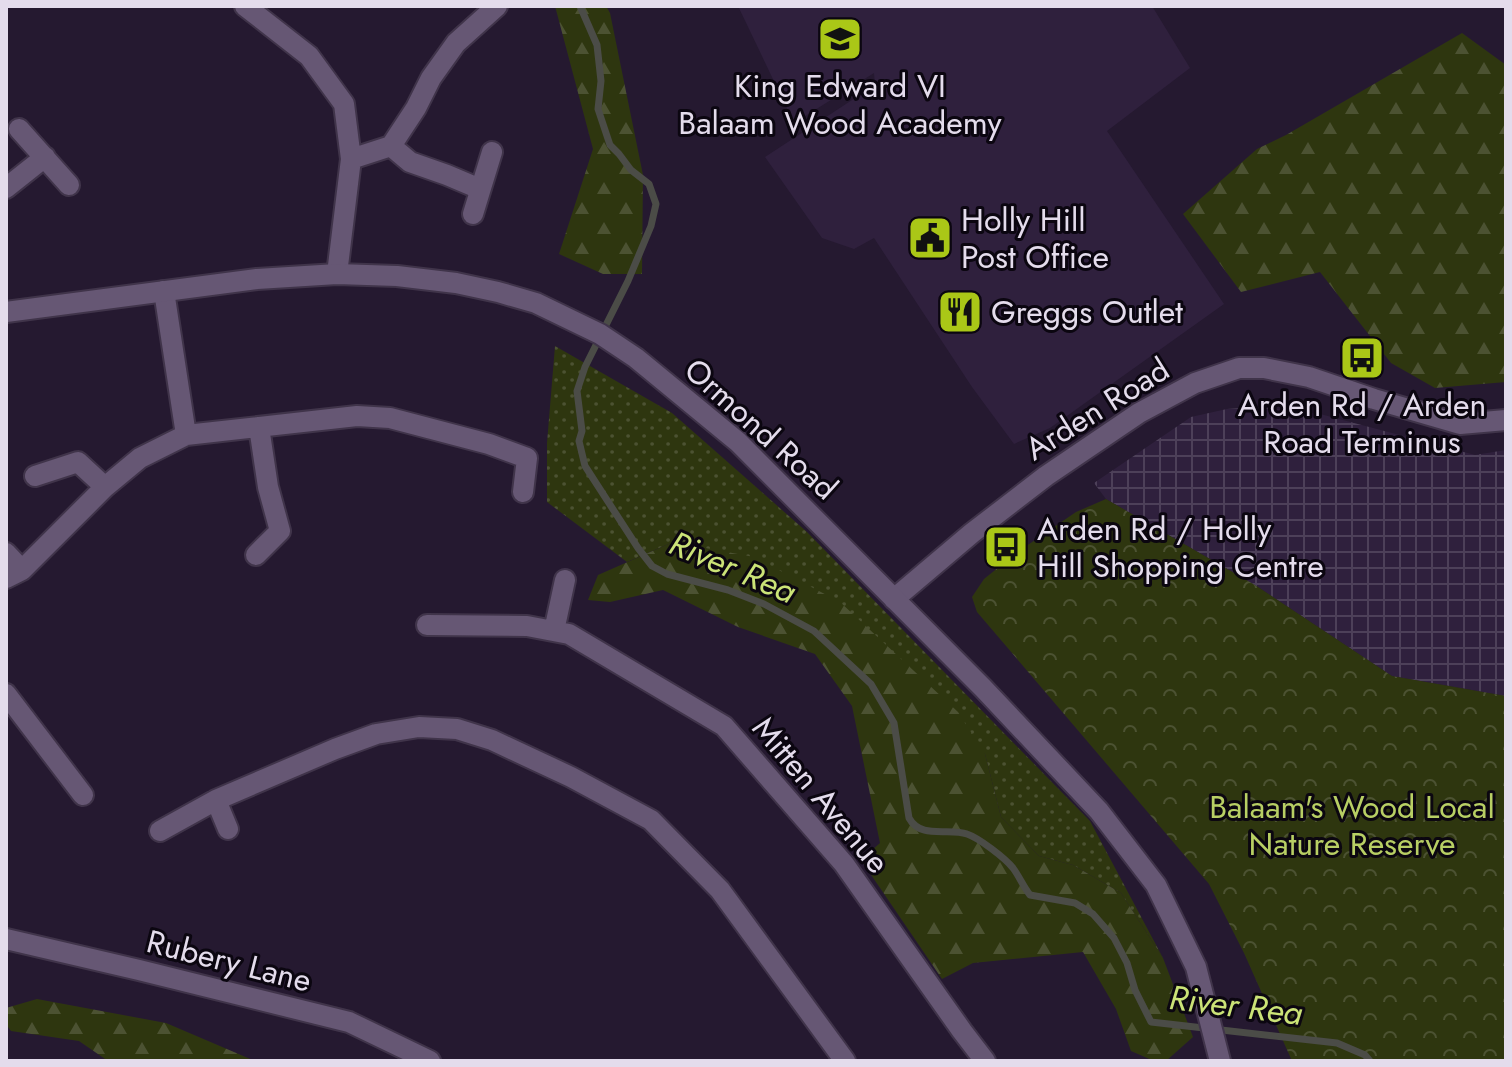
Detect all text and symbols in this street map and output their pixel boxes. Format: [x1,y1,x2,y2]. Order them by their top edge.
school or university icon: King Edward VI Balaam Wood Academy [816,15,864,63]
place label: King Edward VI Balaam Wood Academy [678,63,1003,146]
place label: Holly Hill Post Office [961,197,1109,280]
public building icon: Holly Hill Post Office [906,214,954,262]
restaurant icon: Greggs Outlet [936,288,984,336]
place label: Greggs Outlet [991,289,1183,335]
bus stop icon: Arden Rd / Arden Road Terminus [1338,334,1386,382]
street label: Arden Road [1016,347,1178,471]
street label: Ormond Road [674,348,848,510]
place label: Arden Rd / Arden Road Terminus [1238,382,1486,465]
place label: Arden Rd / Holly Hill Shopping Centre [1037,506,1324,589]
water label: River Rea [662,519,804,616]
bus stop icon: Arden Rd / Holly Hill Shopping Centre [982,523,1030,571]
street label: Mitten Avenue [742,707,900,883]
park label: Balaam's Wood Local Nature Reserve [1209,784,1495,867]
street label: Rubery Lane [142,918,316,1004]
water label: River Rea [1167,973,1306,1038]

